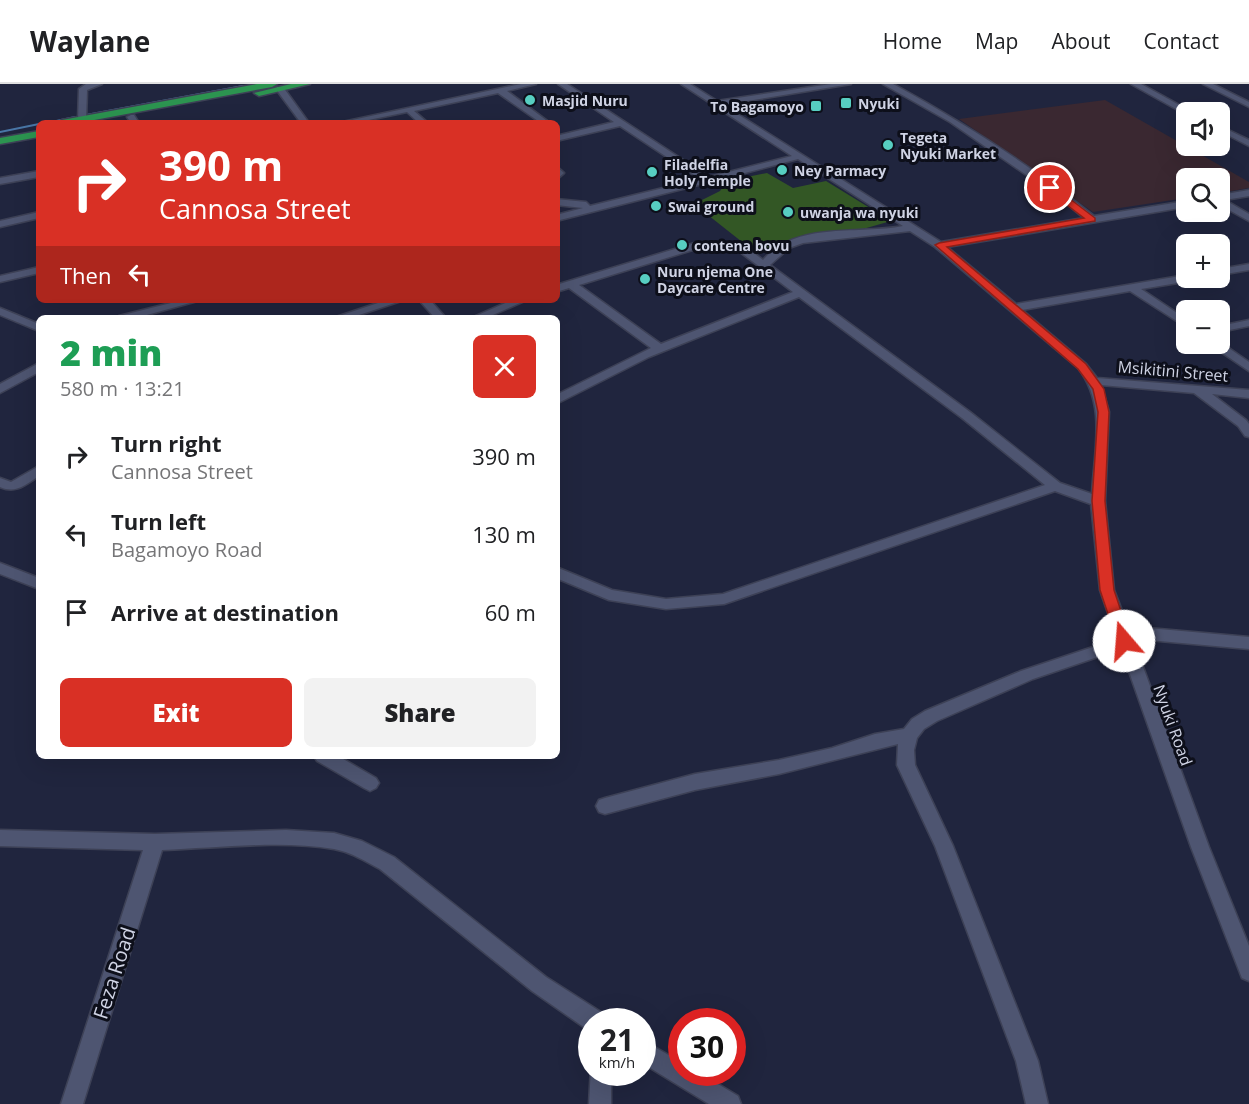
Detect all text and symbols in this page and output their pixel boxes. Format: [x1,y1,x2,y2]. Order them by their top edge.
text: Waylane [30,22,150,60]
text: Home [883,27,942,55]
text: Map [975,27,1018,55]
text: About [1051,27,1111,55]
text: Contact [1144,27,1219,55]
place label: Masjid Nuru [542,91,628,110]
marker: Masjid Nuru [523,93,537,107]
place label: Nyuki [858,94,900,113]
marker: Nyuki [839,96,853,110]
place label: To Bagamoyo [710,97,804,116]
marker: To Bagamoyo [809,99,823,113]
map controls [1176,102,1230,354]
button: sound [1176,102,1230,156]
place label: Tegeta Nyuki Market [900,128,996,163]
text: 390 m [159,136,283,193]
marker: Tegeta Nyuki Market [881,138,895,152]
icon: right [60,144,138,222]
place label: Filadelfia Holy Temple [664,155,751,190]
place label: Ney Parmacy [794,161,886,180]
pin [1024,162,1075,213]
marker: Ney Parmacy [775,163,789,177]
marker: Filadelfia Holy Temple [645,165,659,179]
button: search [1176,168,1230,222]
icon: arrive [1033,171,1066,204]
text: Cannosa Street [159,190,351,227]
place label: Swai ground [668,197,754,216]
marker: Swai ground [649,199,663,213]
place label: uwanja wa nyuki [800,203,919,222]
marker: uwanja wa nyuki [781,205,795,219]
button: + [1176,234,1230,288]
place label: contena bovu [694,236,789,255]
marker: contena bovu [675,238,689,252]
icon: left [123,258,156,291]
text: Then [60,260,111,290]
place label: Nuru njema One Daycare Centre [657,262,773,297]
marker: Nuru njema One Daycare Centre [638,272,652,286]
button: − [1176,300,1230,354]
text: 2 min [60,328,162,377]
button: close [473,335,536,398]
street label: Msikitini Street [1117,355,1230,387]
text: 580 m · 13:21 [60,375,185,402]
text: Turn right [111,428,222,458]
icon: right [60,440,93,473]
text: 390 m [472,441,536,471]
text: Cannosa Street [111,458,253,485]
text: Turn left [111,506,206,536]
icon: left [60,518,93,551]
text: 130 m [472,519,536,549]
text: Bagamoyo Road [111,536,263,563]
icon: arrive [60,596,93,629]
text: Arrive at destination [111,597,339,627]
text: 60 m [485,597,536,627]
position arrow [1092,609,1156,673]
button: Exit [60,678,292,747]
button: Share [304,678,536,747]
street label: Nyuki Road [1148,681,1198,769]
street label: Feza Road [86,924,142,1022]
speed limit sign: 30 [668,1008,746,1086]
text: 21 [600,1019,634,1060]
text: km/h [599,1052,635,1072]

